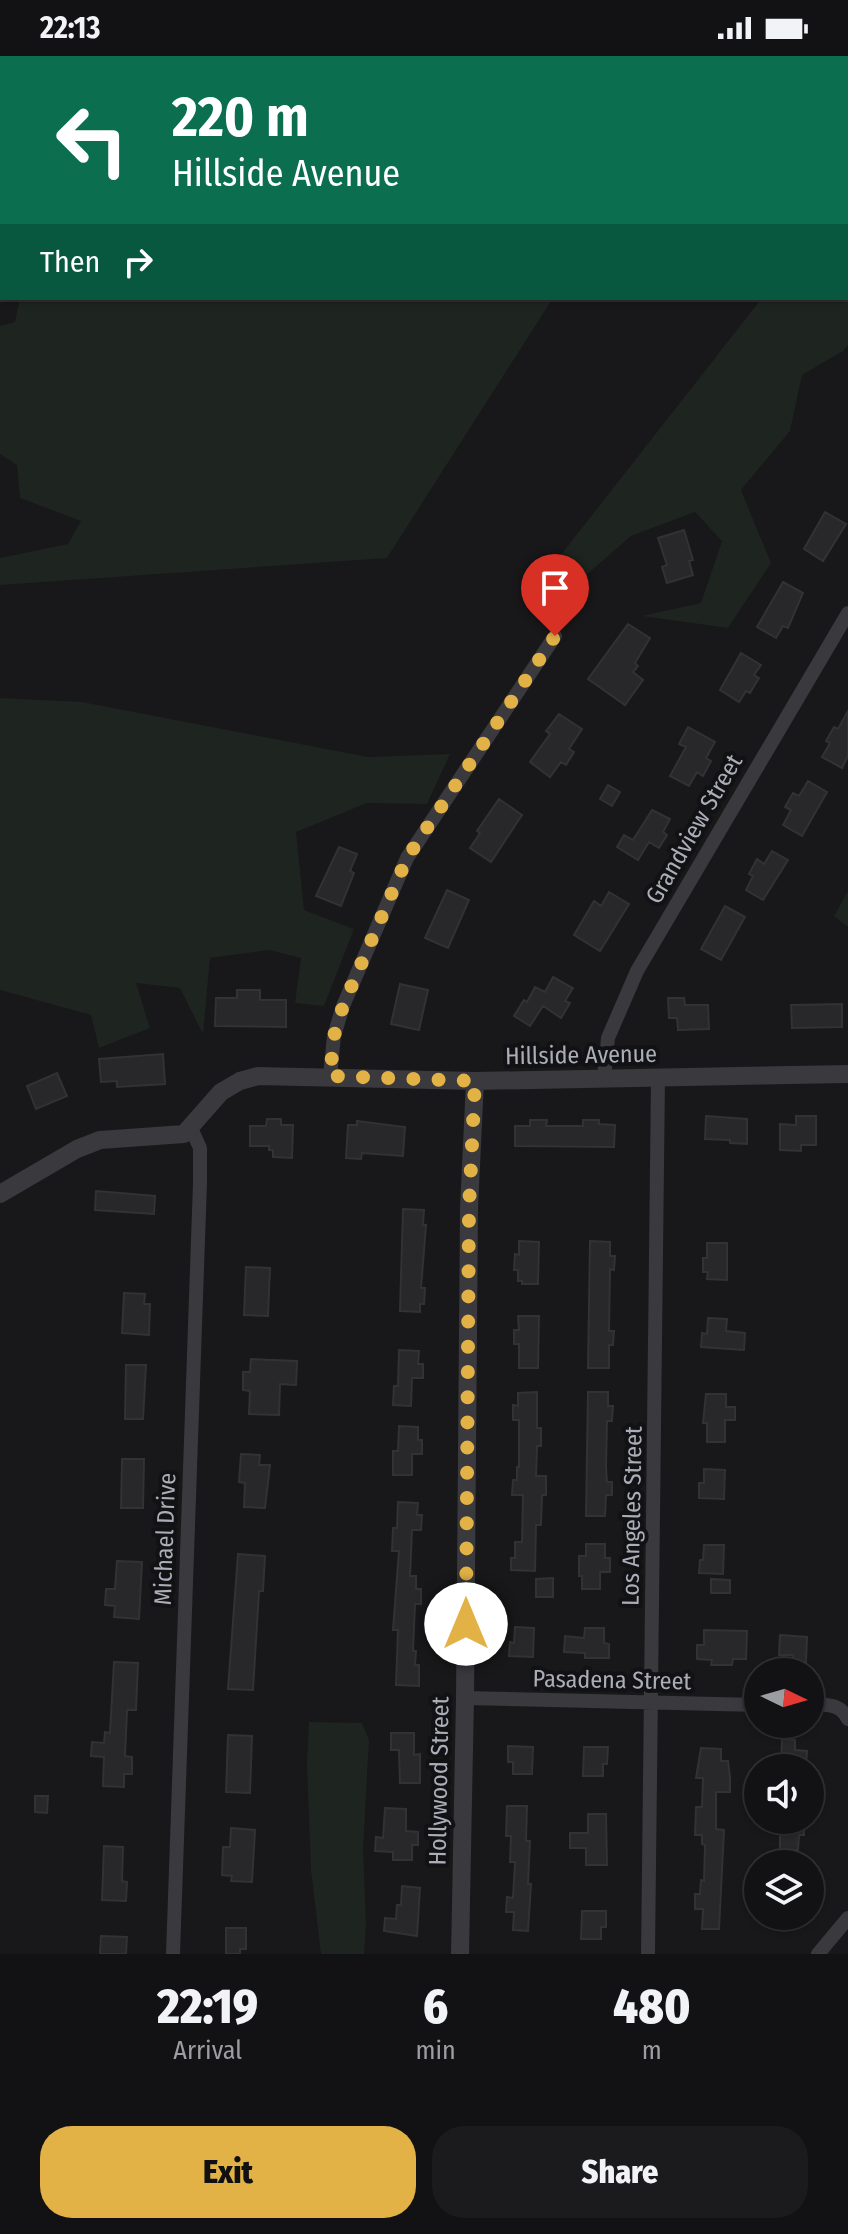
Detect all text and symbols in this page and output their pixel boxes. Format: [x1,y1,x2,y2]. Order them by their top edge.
text: 22:13 [40,10,101,46]
text: 220 m [172,84,309,151]
icon: left [40,88,144,192]
text: Hillside Avenue [172,152,400,196]
icon: right [116,240,160,284]
text: Then [40,244,100,280]
pin [521,554,589,636]
icon: arrive [533,566,577,610]
street label: Grandview Street [640,749,748,909]
street label: Hillside Avenue [505,1040,657,1070]
street label: Los Angeles Street [616,1426,648,1606]
street label: Michael Drive [149,1472,181,1606]
position arrow [424,1582,508,1666]
north arrow [744,1658,824,1738]
map controls [744,1658,824,1930]
street label: Pasadena Street [533,1665,692,1695]
street label: Hollywood Street [424,1696,454,1866]
button: sound [744,1754,824,1834]
button: layers [744,1850,824,1930]
text: 22:19 [157,1978,258,2036]
text: 6 [423,1978,448,2036]
text: 480 [613,1978,691,2036]
text: Arrival [173,2035,242,2066]
text: min [416,2035,456,2066]
text: m [642,2035,662,2066]
button: Exit [40,2126,416,2218]
button: Share [432,2126,808,2218]

